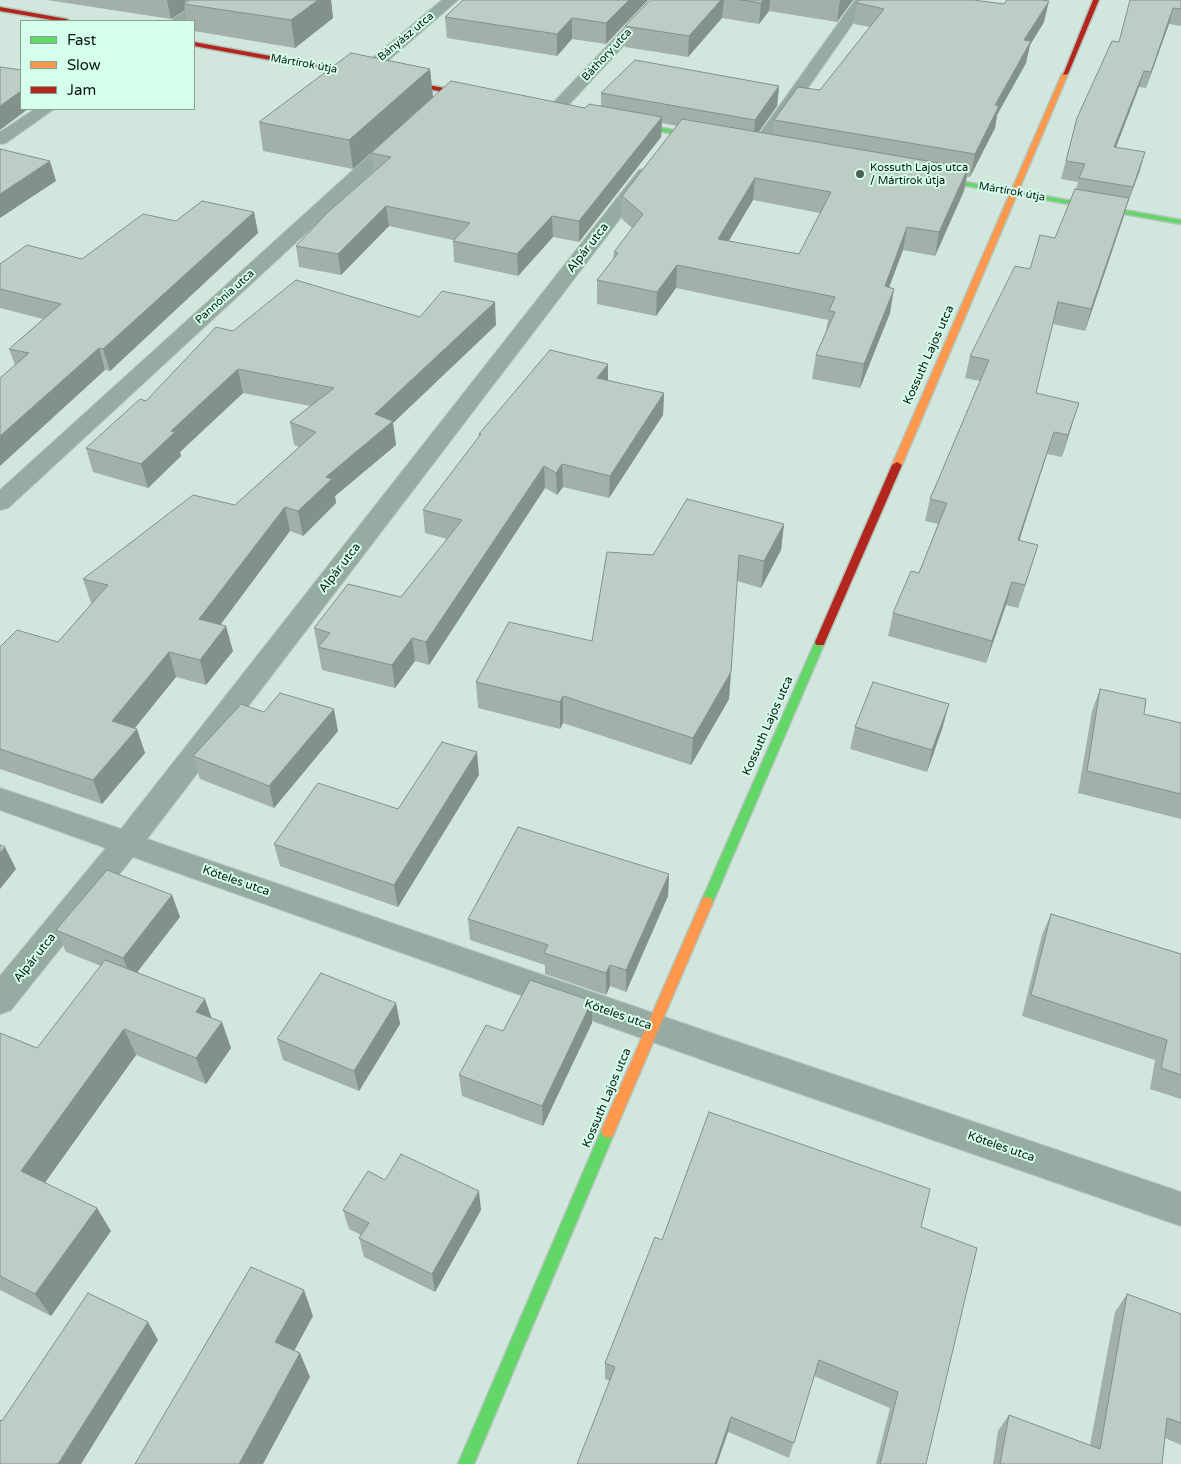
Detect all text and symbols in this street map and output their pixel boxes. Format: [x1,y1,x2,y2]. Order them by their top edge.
street label: Bányász utca [375,10,437,64]
legend [20,20,195,110]
street label: Báthory utca [579,26,635,84]
text: Fast [67,31,96,49]
street label: Mártírok útja [270,52,338,76]
text: Slow [67,56,101,74]
text: Jam [67,81,96,99]
place label: Kossuth Lajos utca / Mártírok útja [870,161,968,187]
marker: Kossuth Lajos utca / Mártírok útja [854,168,866,180]
street label: Mártírok útja [978,180,1046,204]
street label: Alpár utca [564,220,612,276]
street label: Pannónia utca [193,267,257,327]
street label: Kossuth Lajos utca [901,303,957,407]
street label: Alpár utca [316,540,364,596]
street label: Kossuth Lajos utca [740,674,796,778]
street label: Köteles utca [200,863,272,899]
street label: Alpár utca [11,931,59,985]
street label: Köteles utca [582,997,654,1033]
street label: Kossuth Lajos utca [579,1046,635,1150]
street label: Köteles utca [965,1129,1037,1165]

